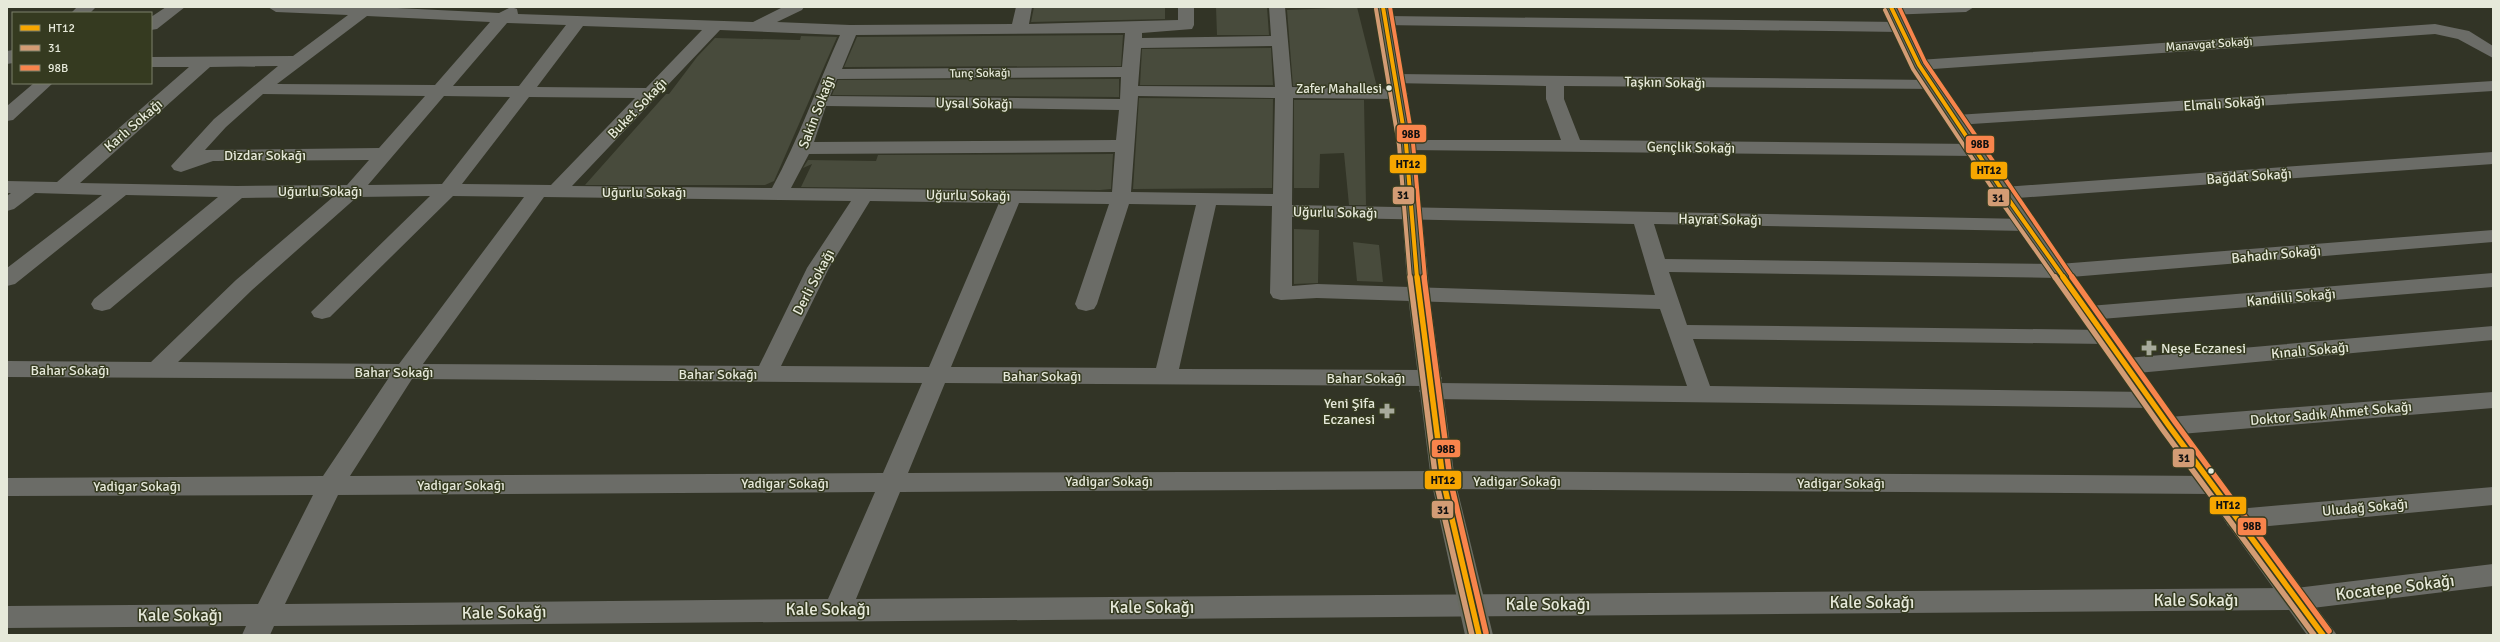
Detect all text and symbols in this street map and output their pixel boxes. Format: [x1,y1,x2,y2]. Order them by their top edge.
legend [12,12,152,84]
text: HT12 [48,21,75,36]
street label: Manavgat Sokağı [2165,34,2253,55]
text: 31 [48,41,61,56]
text: 98B [48,61,68,76]
street label: Tunç Sokağı [949,65,1011,82]
street label: Sakin Sokağı [795,73,838,151]
street label: Taşkın Sokağı [1624,73,1706,92]
street label: Buket Sokağı [604,74,671,142]
place label: Zafer Mahallesi [1296,81,1382,97]
marker: Zafer Mahallesi [1384,83,1394,93]
street label: Elmalı Sokağı [2183,92,2265,115]
street label: Uysal Sokağı [936,94,1012,113]
street label: Karlı Sokağı [101,95,166,155]
line badge: 98B [1396,124,1427,143]
text: 98B [1402,128,1421,141]
line badge: 98B [1965,135,1995,154]
street label: Gençlik Sokağı [1647,138,1735,157]
text: 98B [1971,138,1990,151]
street label: Dizdar Sokağı [224,147,306,164]
line badge: HT12 [1389,154,1427,174]
text: HT12 [1395,158,1421,171]
line badge: HT12 [1970,161,2008,180]
text: HT12 [1976,164,2002,177]
street label: Bağdat Sokağı [2206,165,2292,188]
street label: Uğurlu Sokağı [278,183,362,200]
street label: Uğurlu Sokağı [602,184,686,201]
street label: Uğurlu Sokağı [926,186,1010,205]
line badge: 31 [1392,186,1415,205]
line badge: 31 [1987,188,2010,207]
text: 31 [1397,189,1409,202]
text: 31 [1992,192,2004,205]
street label: Uğurlu Sokağı [1293,203,1377,222]
street label: Hayrat Sokağı [1678,210,1762,229]
street label: Bahadır Sokağı [2231,242,2322,267]
street label: Derli Sokağı [789,246,838,318]
street label: Kandilli Sokağı [2246,285,2336,310]
pharmacy icon: Neşe Eczanesi [2140,339,2158,357]
street label: Kınalı Sokağı [2270,339,2350,362]
place label: Neşe Eczanesi [2161,340,2246,357]
street label: Bahar Sokağı [31,362,109,379]
street label: Bahar Sokağı [355,364,433,381]
street label: Bahar Sokağı [679,366,757,383]
street label: Bahar Sokağı [1003,368,1081,385]
street label: Bahar Sokağı [1327,370,1405,387]
place label: Yeni Şifa Eczanesi [1323,395,1375,428]
street label: Doktor Sadık Ahmet Sokağı [2249,398,2413,429]
pharmacy icon: Yeni Şifa Eczanesi [1378,402,1396,420]
line badge: 98B [1431,439,1461,458]
text: 98B [1437,443,1456,456]
line badge: 31 [2172,448,2195,468]
text: 31 [2178,452,2190,465]
unlabelled marker [2206,466,2216,476]
line badge: HT12 [1424,470,1462,490]
street label: Yadigar Sokağı [1065,473,1153,490]
street label: Yadigar Sokağı [1473,473,1561,490]
text: HT12 [1430,474,1456,487]
street label: Yadigar Sokağı [741,475,829,492]
street label: Yadigar Sokağı [1797,475,1885,492]
street label: Yadigar Sokağı [417,477,505,494]
street label: Yadigar Sokağı [93,478,181,495]
street label: Uludağ Sokağı [2321,495,2409,520]
line badge: HT12 [2209,496,2247,515]
text: HT12 [2215,499,2241,512]
line badge: 31 [1431,500,1454,519]
text: 31 [1437,504,1449,517]
line badge: 98B [2237,517,2267,536]
text: 98B [2243,520,2262,533]
street label: Kocatepe Sokağı [2334,570,2456,605]
street label: Kale Sokağı [2154,590,2238,611]
street label: Kale Sokağı [1830,592,1914,613]
street label: Kale Sokağı [1506,594,1590,615]
street label: Kale Sokağı [1110,597,1194,618]
street label: Kale Sokağı [786,599,870,620]
street label: Kale Sokağı [461,601,547,624]
street label: Kale Sokağı [138,605,222,626]

